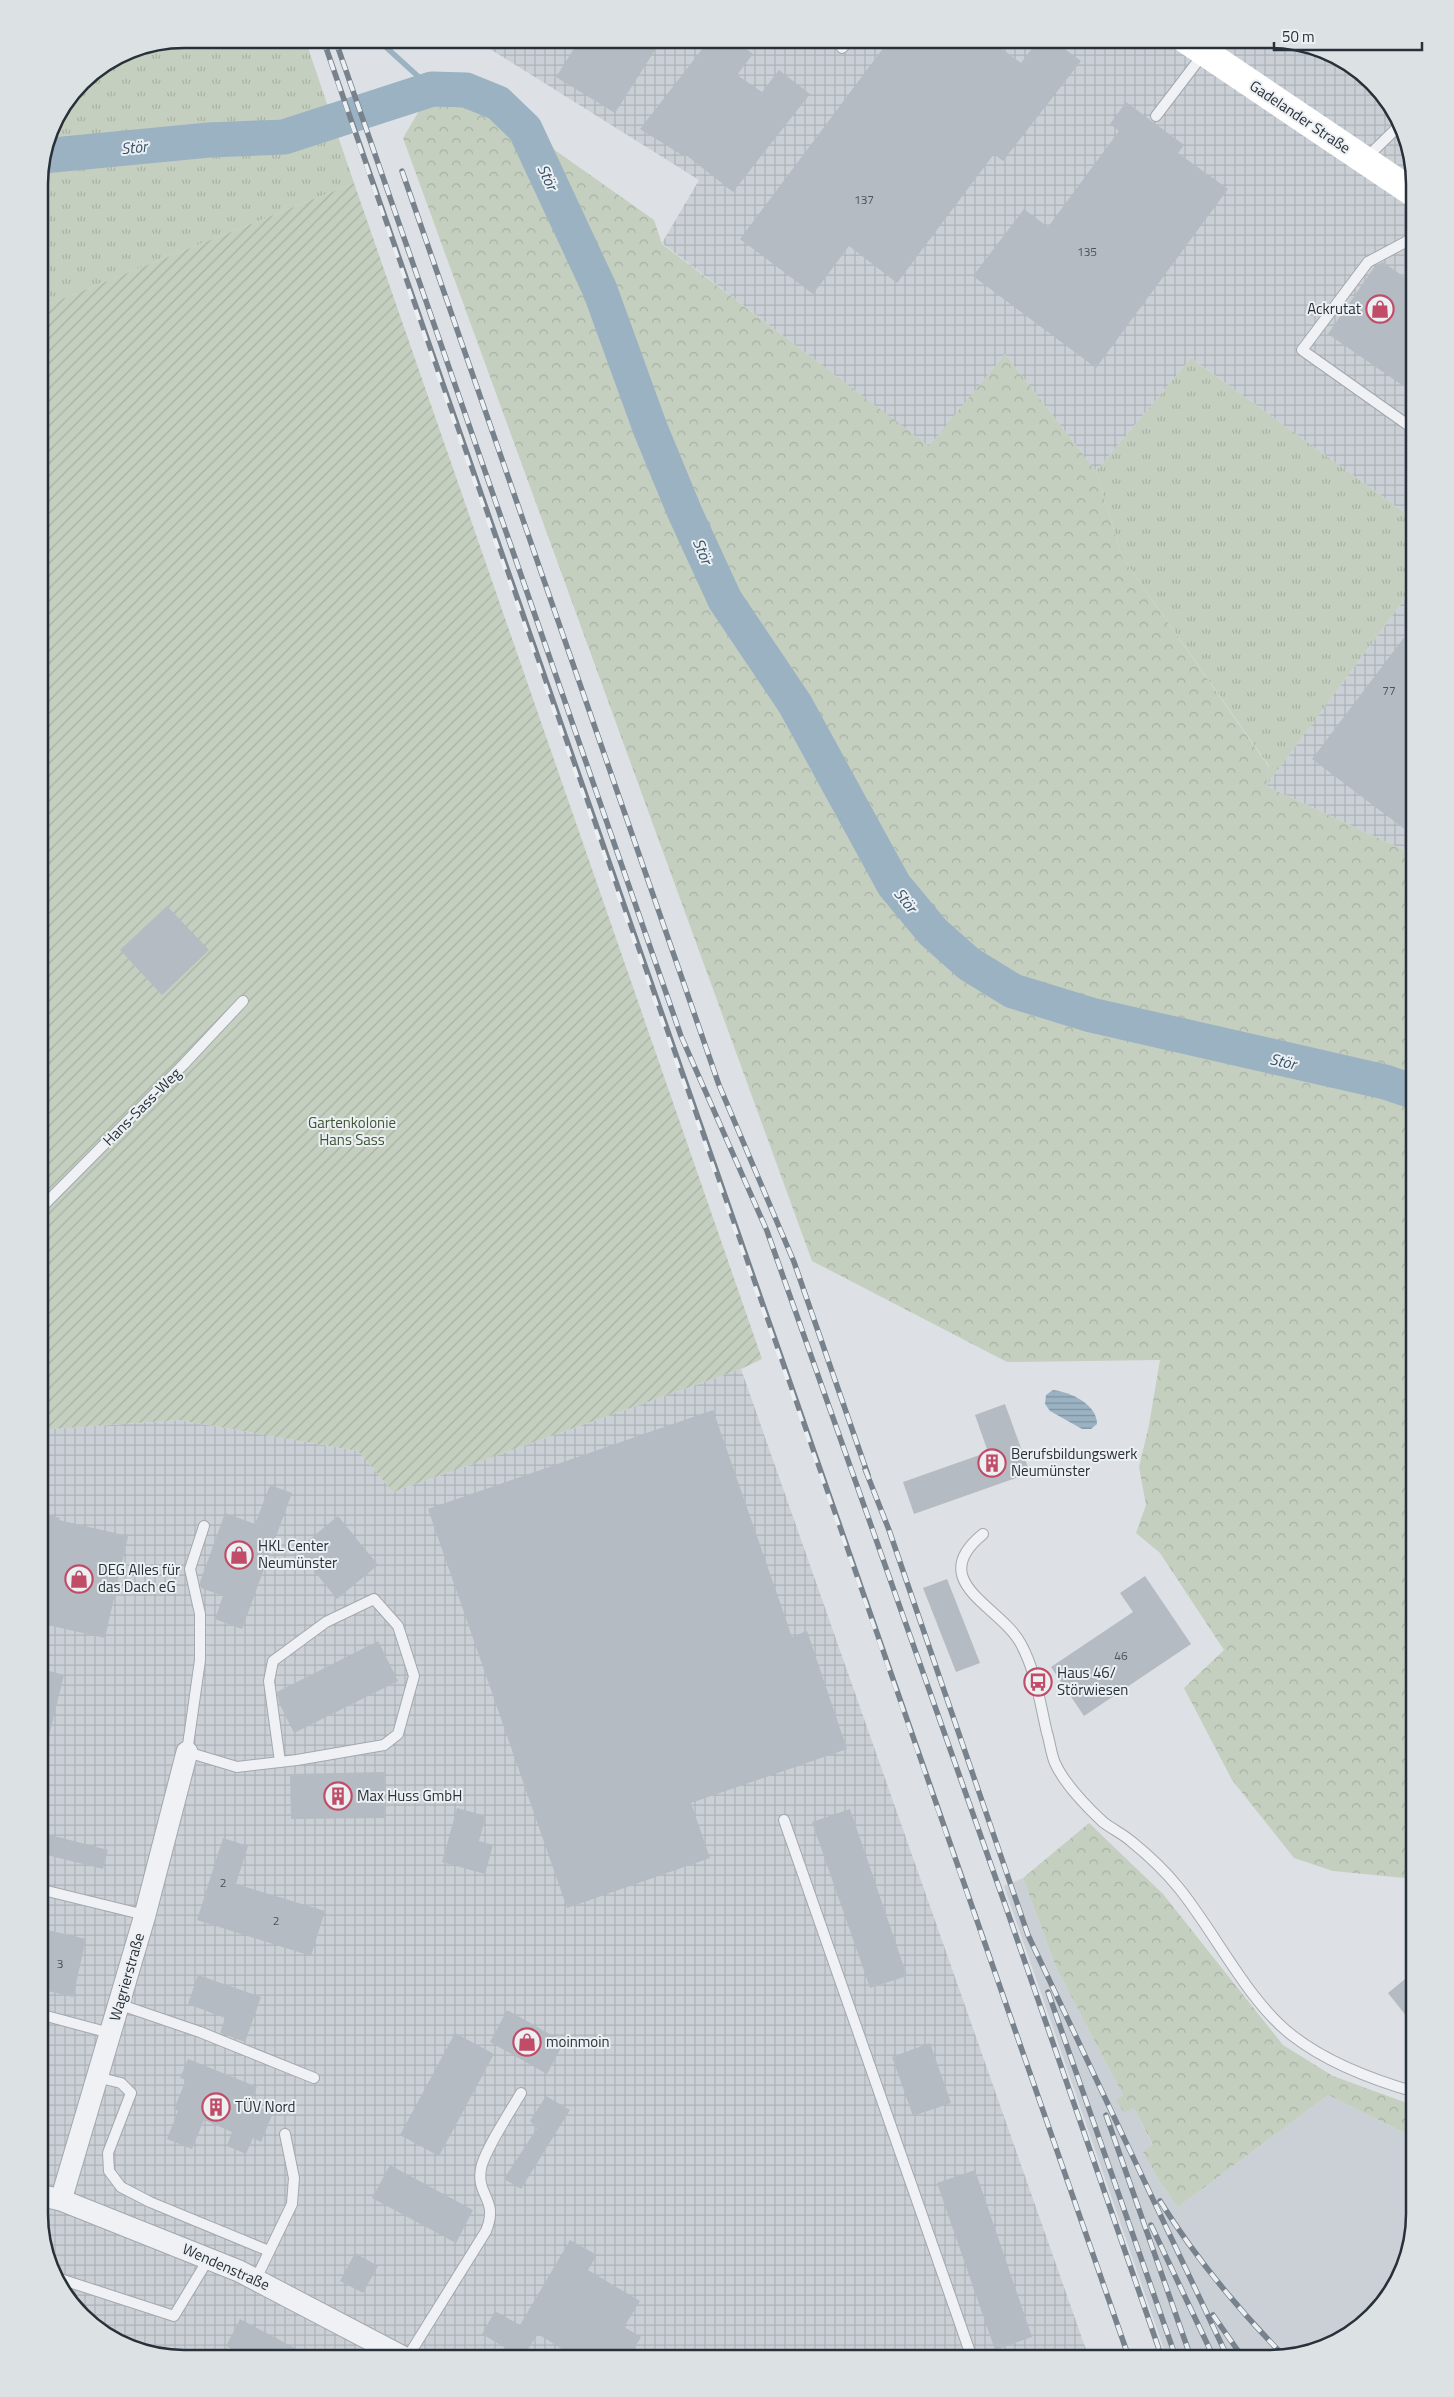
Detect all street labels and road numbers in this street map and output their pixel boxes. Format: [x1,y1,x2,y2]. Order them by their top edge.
street label: Gadelander Straße [1245,74,1355,159]
street label: Hans-Sass-Weg [97,1062,186,1151]
street label: Wagrierstraße [103,1930,150,2024]
street label: Wendenstraße [179,2237,274,2296]

